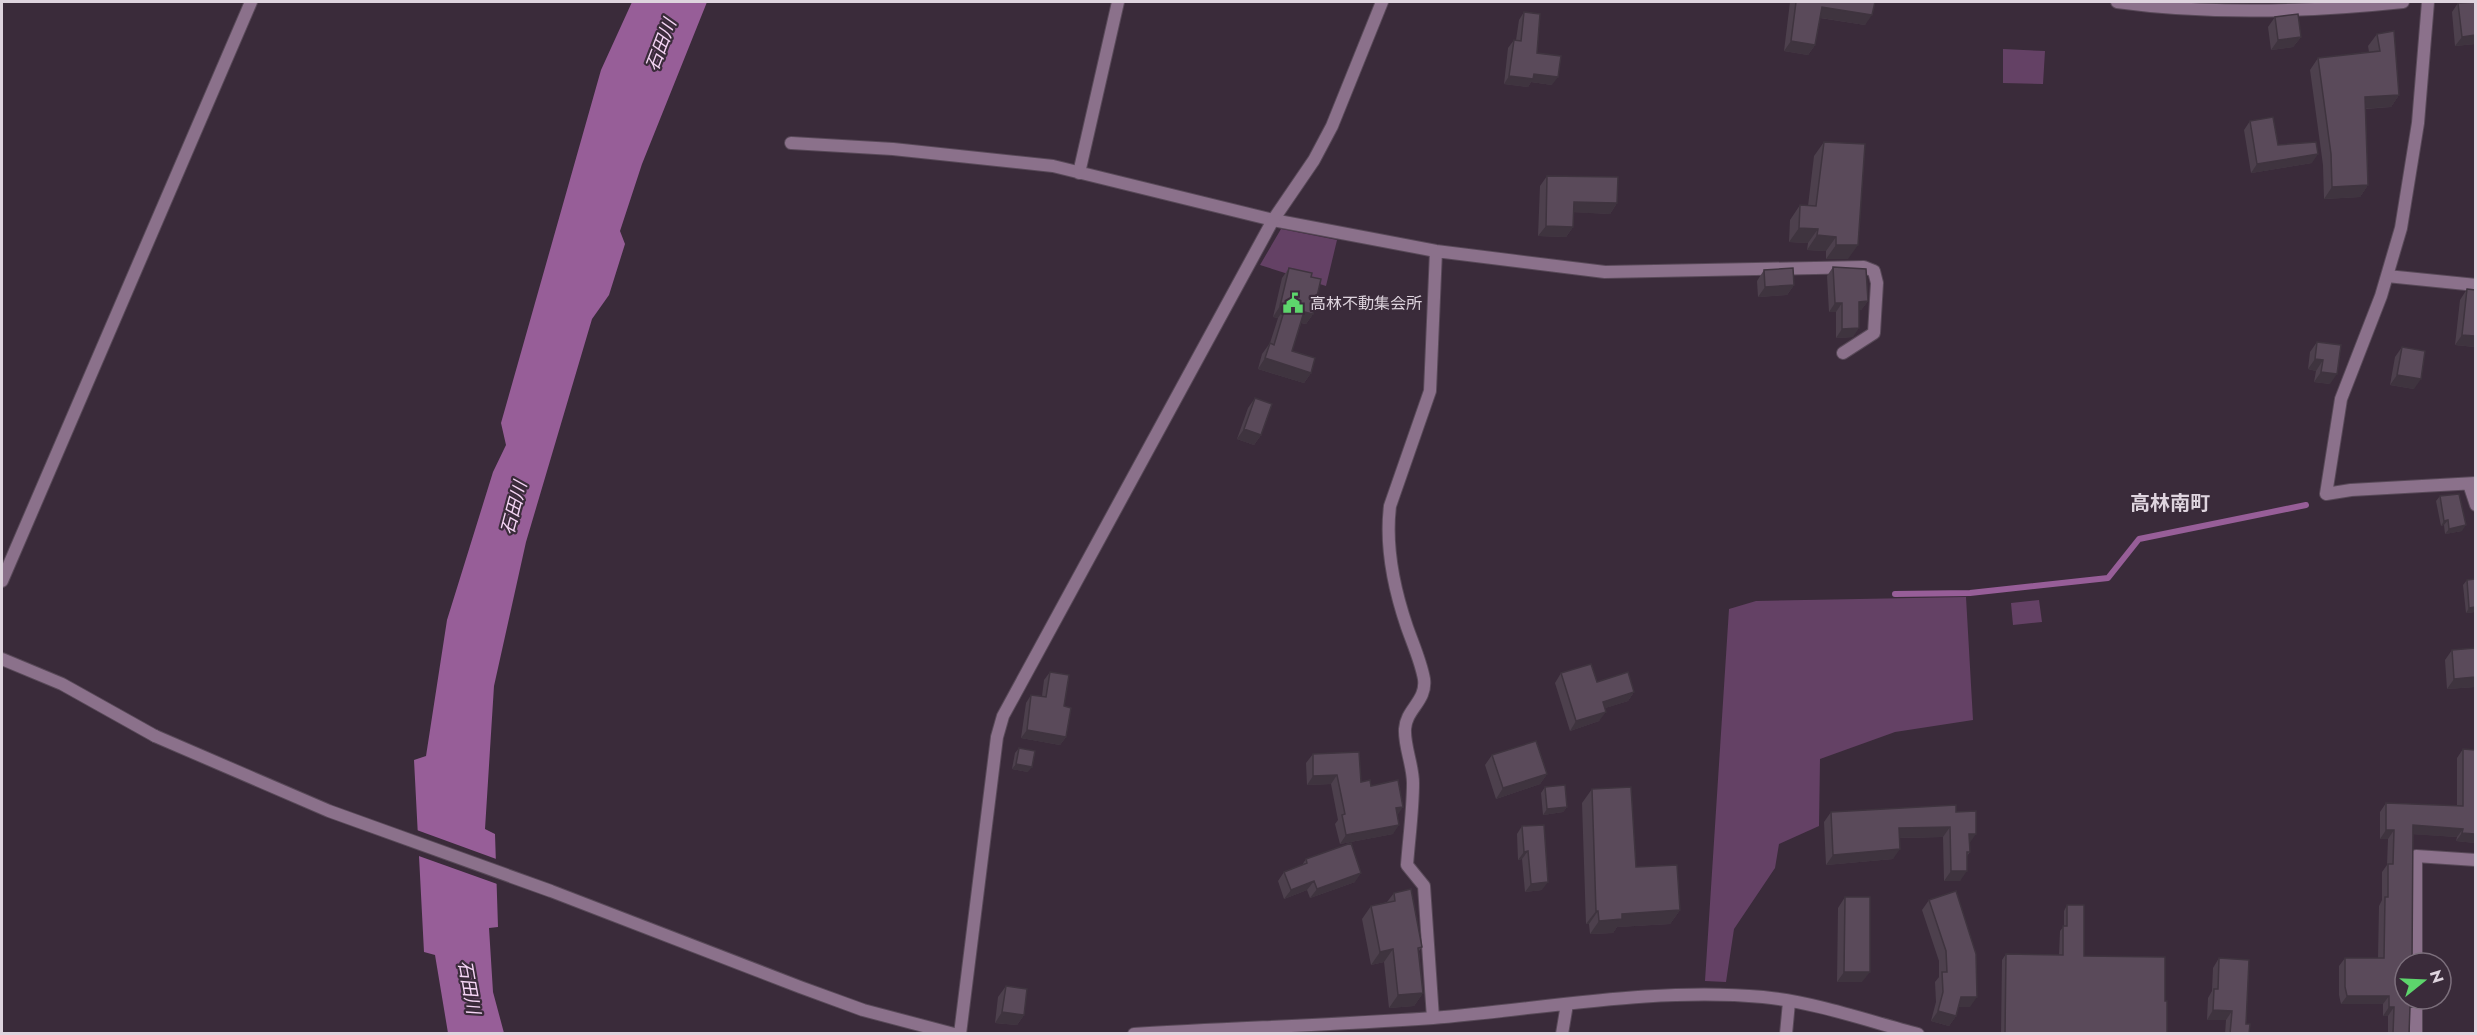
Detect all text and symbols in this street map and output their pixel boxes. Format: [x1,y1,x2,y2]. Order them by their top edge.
water label: 石田川 [639,13,684,75]
public building icon: 高林不動集会所 [1281,291,1305,315]
place label: 高林不動集会所 [1310,292,1422,315]
water label: 石田川 [494,477,534,537]
district label: 高林南町 [2130,489,2210,518]
north arrow [2393,951,2453,1011]
water label: 石田川 [452,958,487,1018]
text: N [2424,967,2450,986]

